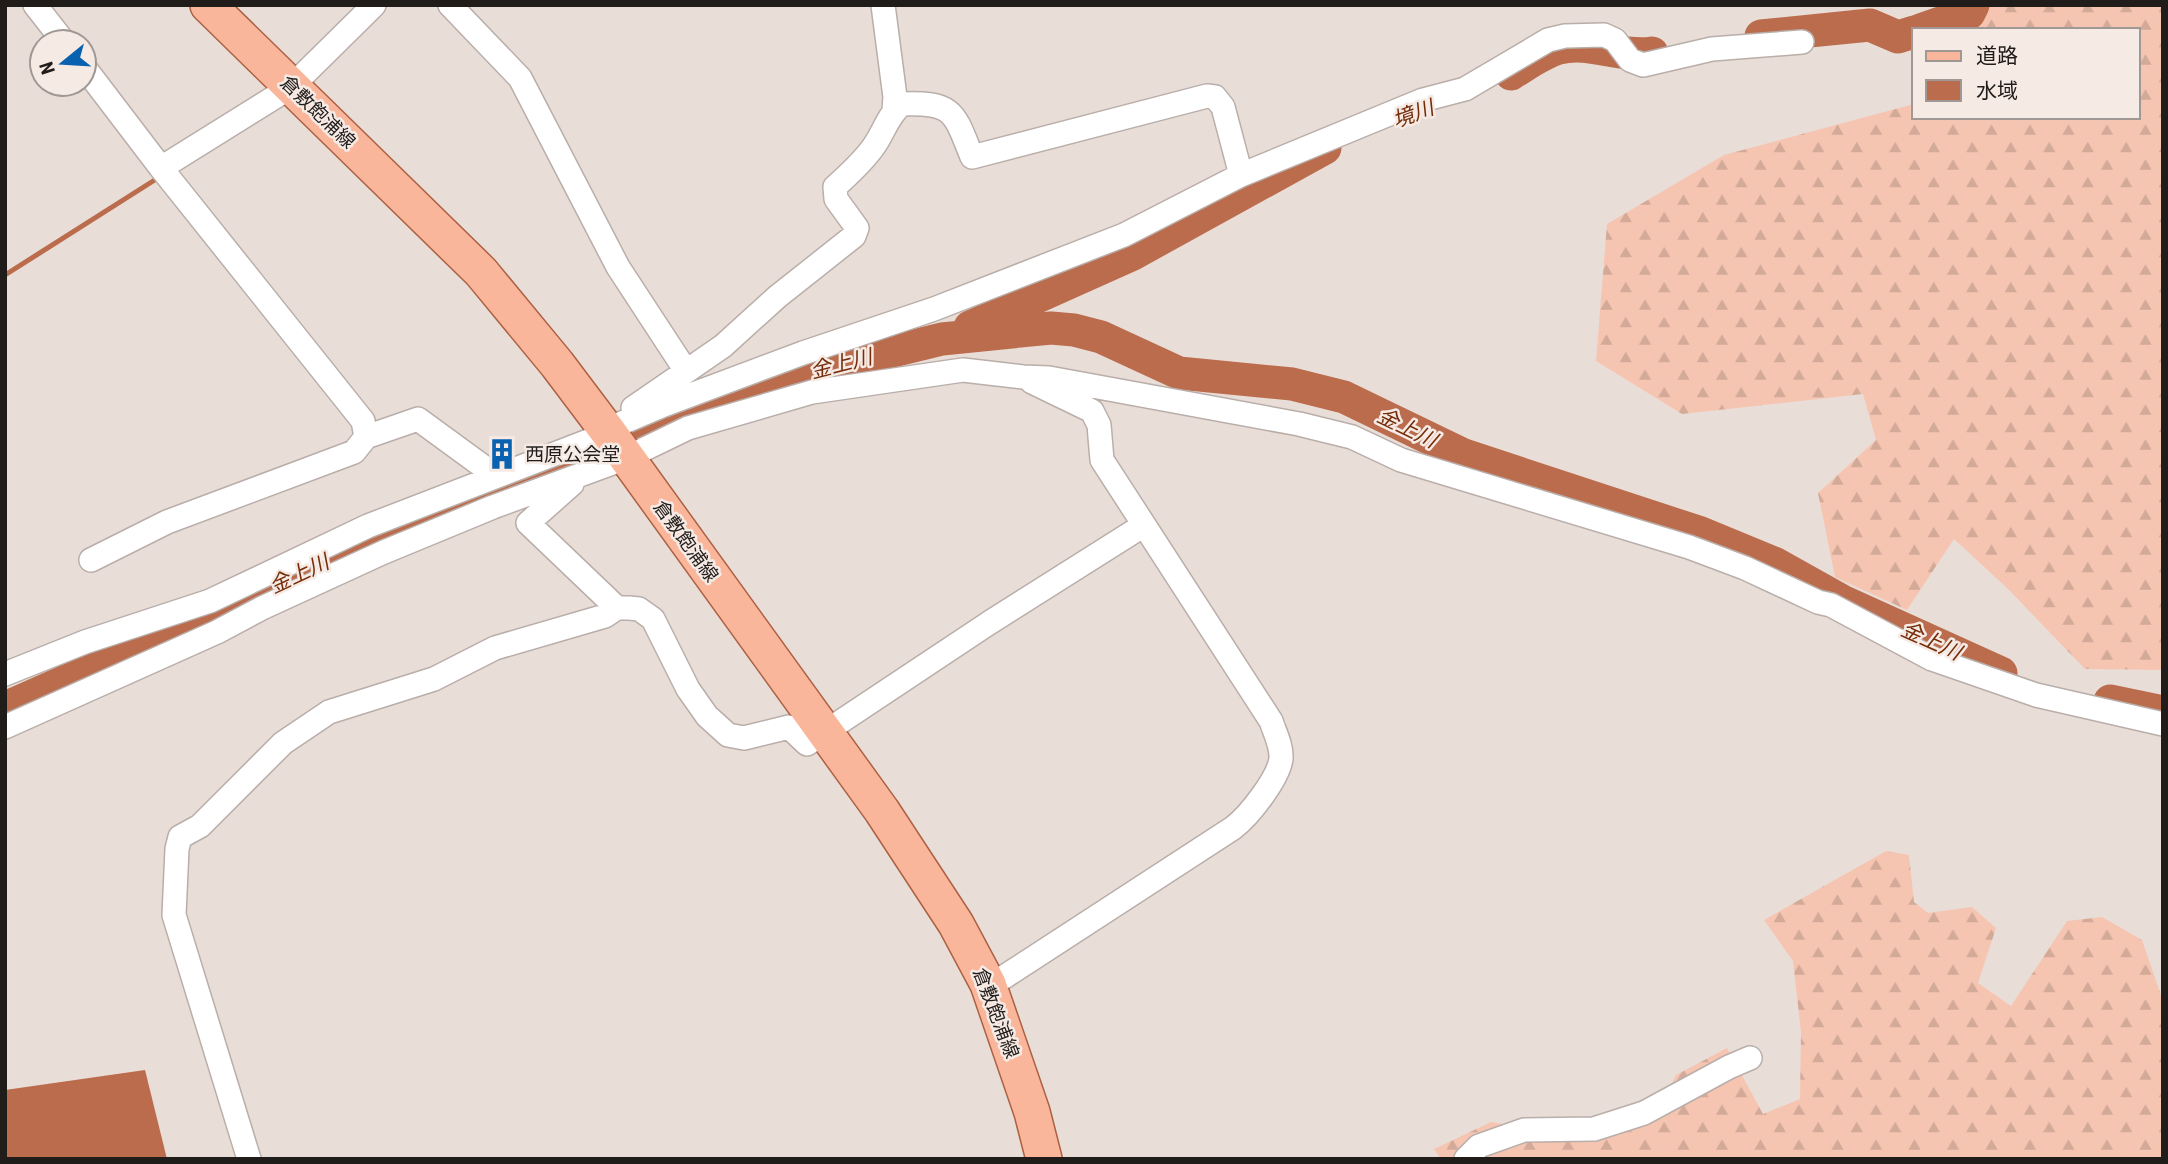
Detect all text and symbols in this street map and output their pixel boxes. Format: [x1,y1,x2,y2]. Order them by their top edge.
north arrow [28,28,98,98]
legend [1912,28,2140,119]
text: 道路 [1976,44,2018,68]
text: N [35,59,60,77]
street label: 倉敷飽浦線 [276,71,360,153]
text: 水域 [1976,79,2018,103]
water label: 境川 [1389,95,1439,132]
water label: 金上川 [808,344,876,383]
water label: 金上川 [1373,403,1442,453]
building icon: 西原公会堂 [485,437,519,471]
place label: 西原公会堂 [525,443,620,466]
street label: 倉敷飽浦線 [649,496,723,586]
water label: 金上川 [265,549,334,598]
water label: 金上川 [1897,617,1966,666]
street label: 倉敷飽浦線 [968,965,1024,1061]

